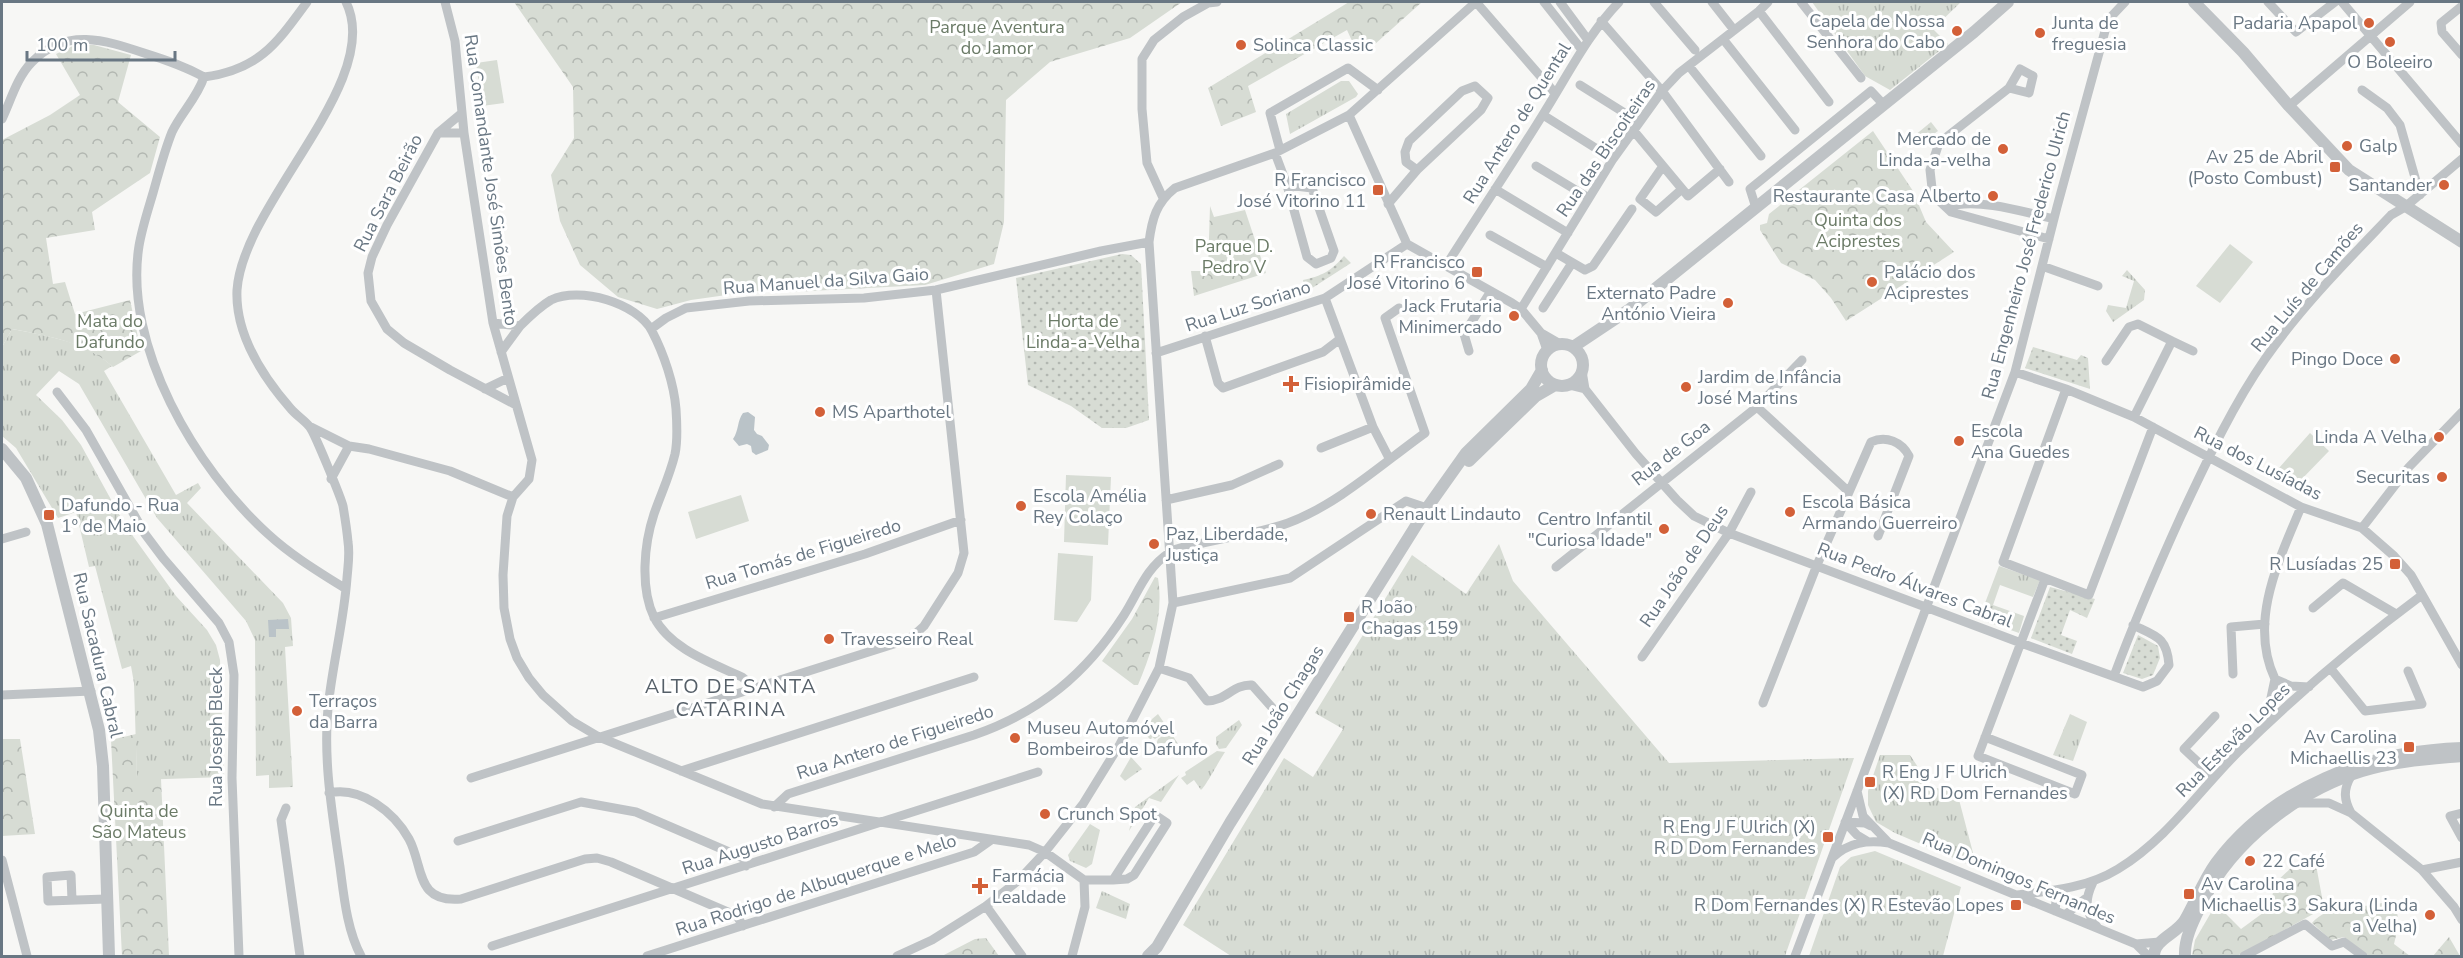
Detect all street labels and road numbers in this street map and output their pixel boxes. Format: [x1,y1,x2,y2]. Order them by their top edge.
street label: Rua Comandante José Simões Bento [459,33,523,327]
street label: Rua Antero de Quental [1458,37,1577,208]
street label: Rua das Biscoiteiras [1551,74,1661,222]
street label: Rua Engenheiro José Frederico Ulrich [1976,108,2076,402]
street label: Rua Sara Beirão [348,130,428,256]
street label: Rua Luís de Camões [2245,217,2369,357]
street label: Rua Manuel da Silva Gaio [722,262,930,300]
street label: Rua Luz Soriano [1182,274,1314,338]
street label: Rua de Goa [1627,415,1715,491]
street label: Rua dos Lusíadas [2190,420,2326,506]
street label: Rua João de Deus [1634,500,1734,632]
street label: Rua Tomás de Figueiredo [702,513,904,595]
street label: Rua Pedro Álvares Cabral [1814,537,2017,634]
street label: Rua Sacadura Cabral [67,570,129,741]
street label: Rua João Chagas [1237,641,1329,769]
street label: Rua Joseph Bleck [204,666,228,807]
street label: Rua Estevão Lopes [2171,678,2295,802]
street label: Rua Antero de Figueiredo [793,699,997,785]
street label: Rua Augusto Barros [679,807,841,881]
street label: Rua Domingos Fernandes [1919,826,2119,930]
street label: Rua Rodrigo de Albuquerque e Melo [673,828,959,942]

